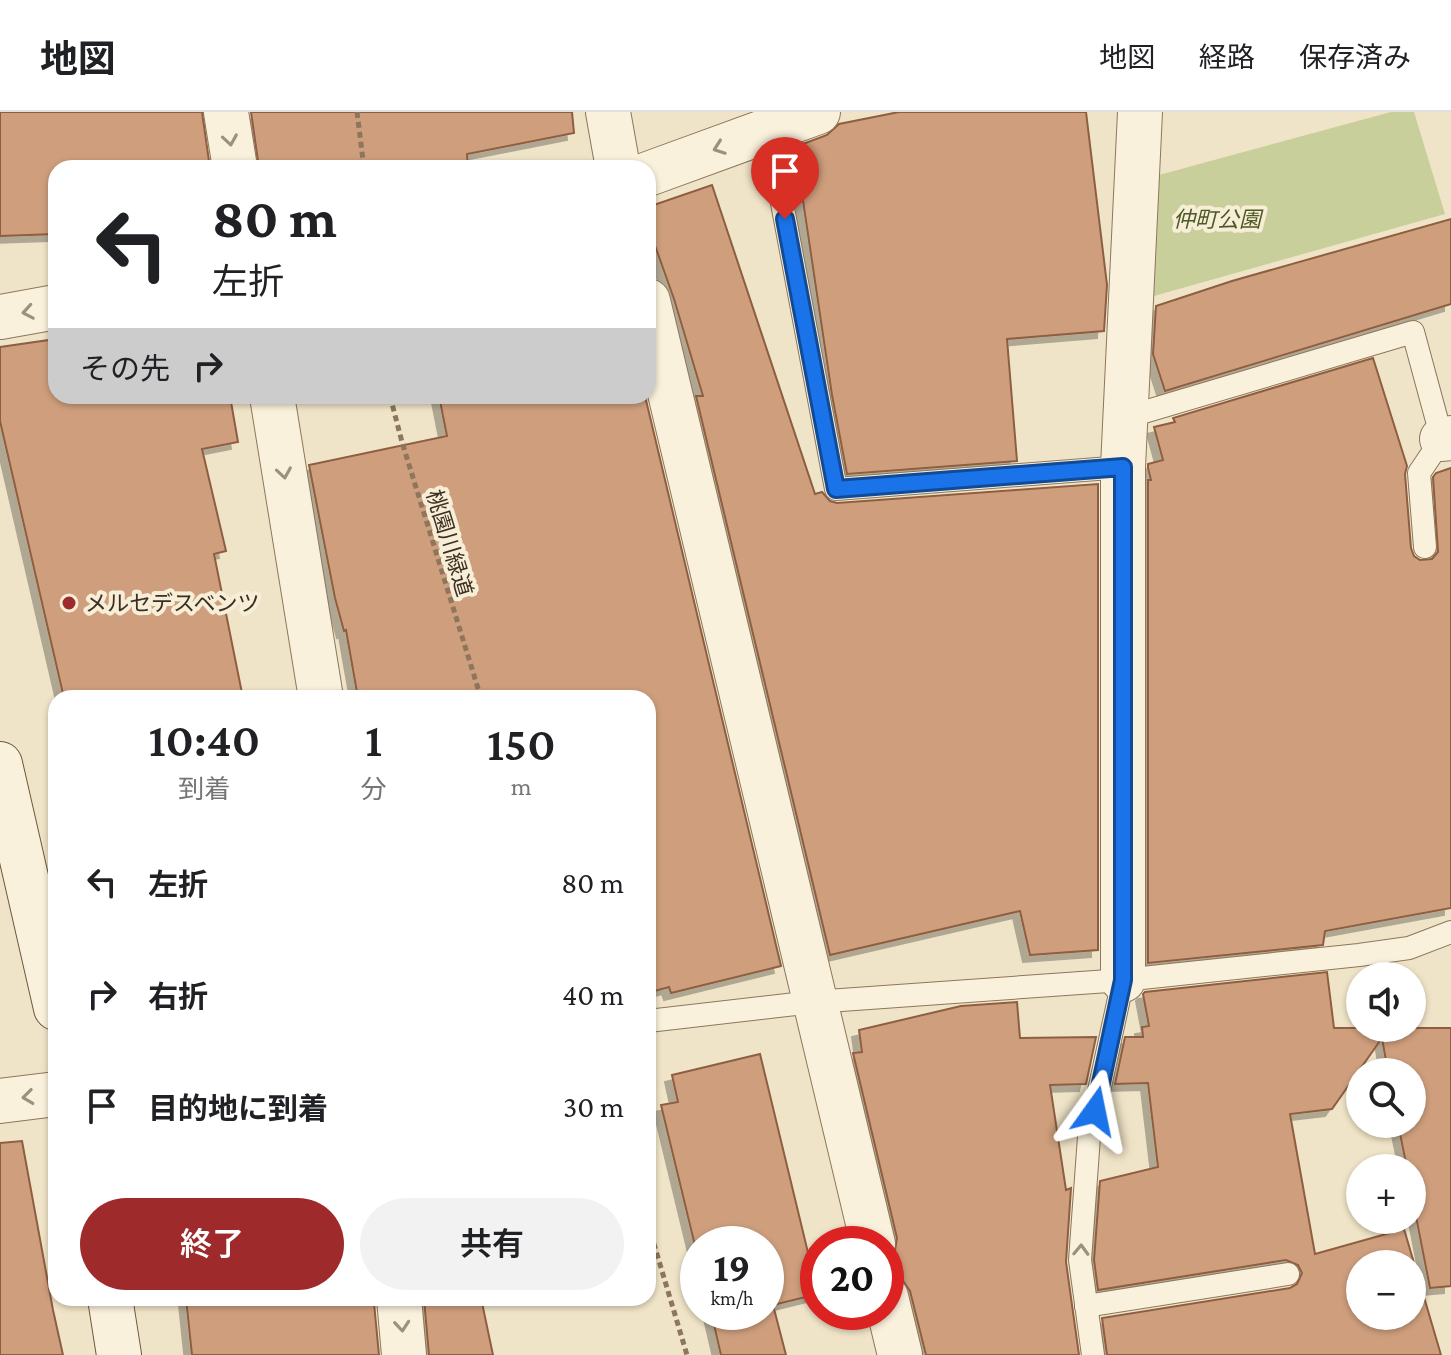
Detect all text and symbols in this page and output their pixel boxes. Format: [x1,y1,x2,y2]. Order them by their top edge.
text: 地図 [40,38,116,80]
text: 地図 [1099,42,1155,73]
text: 経路 [1199,42,1255,73]
text: 保存済み [1299,42,1411,73]
one-way arrow [221,133,238,147]
pin [751,137,819,219]
one-way arrow [712,138,726,155]
icon: arrive [763,149,807,193]
text: 80 m [212,187,337,249]
icon: left [80,192,184,296]
park label: 仲町公園 [1173,207,1264,232]
text: 左折 [212,262,284,302]
one-way arrow [21,303,35,320]
icon: right [186,344,230,388]
text: その先 [80,352,170,385]
one-way arrow [275,466,292,480]
street label: 桃園川緑道 [421,487,478,599]
place label: メルセデスベンツ [85,591,259,616]
marker: メルセデスベンツ [60,594,78,612]
text: 10:40 [148,713,260,766]
text: 1 [365,713,382,766]
text: 150 [487,717,556,770]
text: m [511,772,532,801]
text: 到着 [178,775,230,804]
text: 分 [361,775,387,804]
icon: left [80,860,124,904]
text: 80 m [561,866,624,899]
text: 左折 [148,868,208,901]
map controls [1346,962,1426,1330]
button: sound [1346,962,1426,1042]
icon: right [80,972,124,1016]
text: 40 m [562,978,624,1011]
text: 右折 [148,980,208,1013]
button: search [1346,1058,1426,1138]
position arrow [1053,1069,1137,1153]
icon: arrive [80,1084,124,1128]
one-way arrow [21,1088,35,1105]
text: 30 m [563,1090,624,1123]
text: 目的地に到着 [148,1092,328,1125]
button: + [1346,1154,1426,1234]
button: 終了 [80,1198,344,1290]
button: 共有 [360,1198,624,1290]
speed limit sign: 20 [800,1226,904,1330]
one-way arrow [1073,1243,1090,1256]
text: 19 [714,1245,750,1290]
button: − [1346,1250,1426,1330]
text: km/h [710,1287,754,1309]
one-way arrow [393,1320,410,1333]

